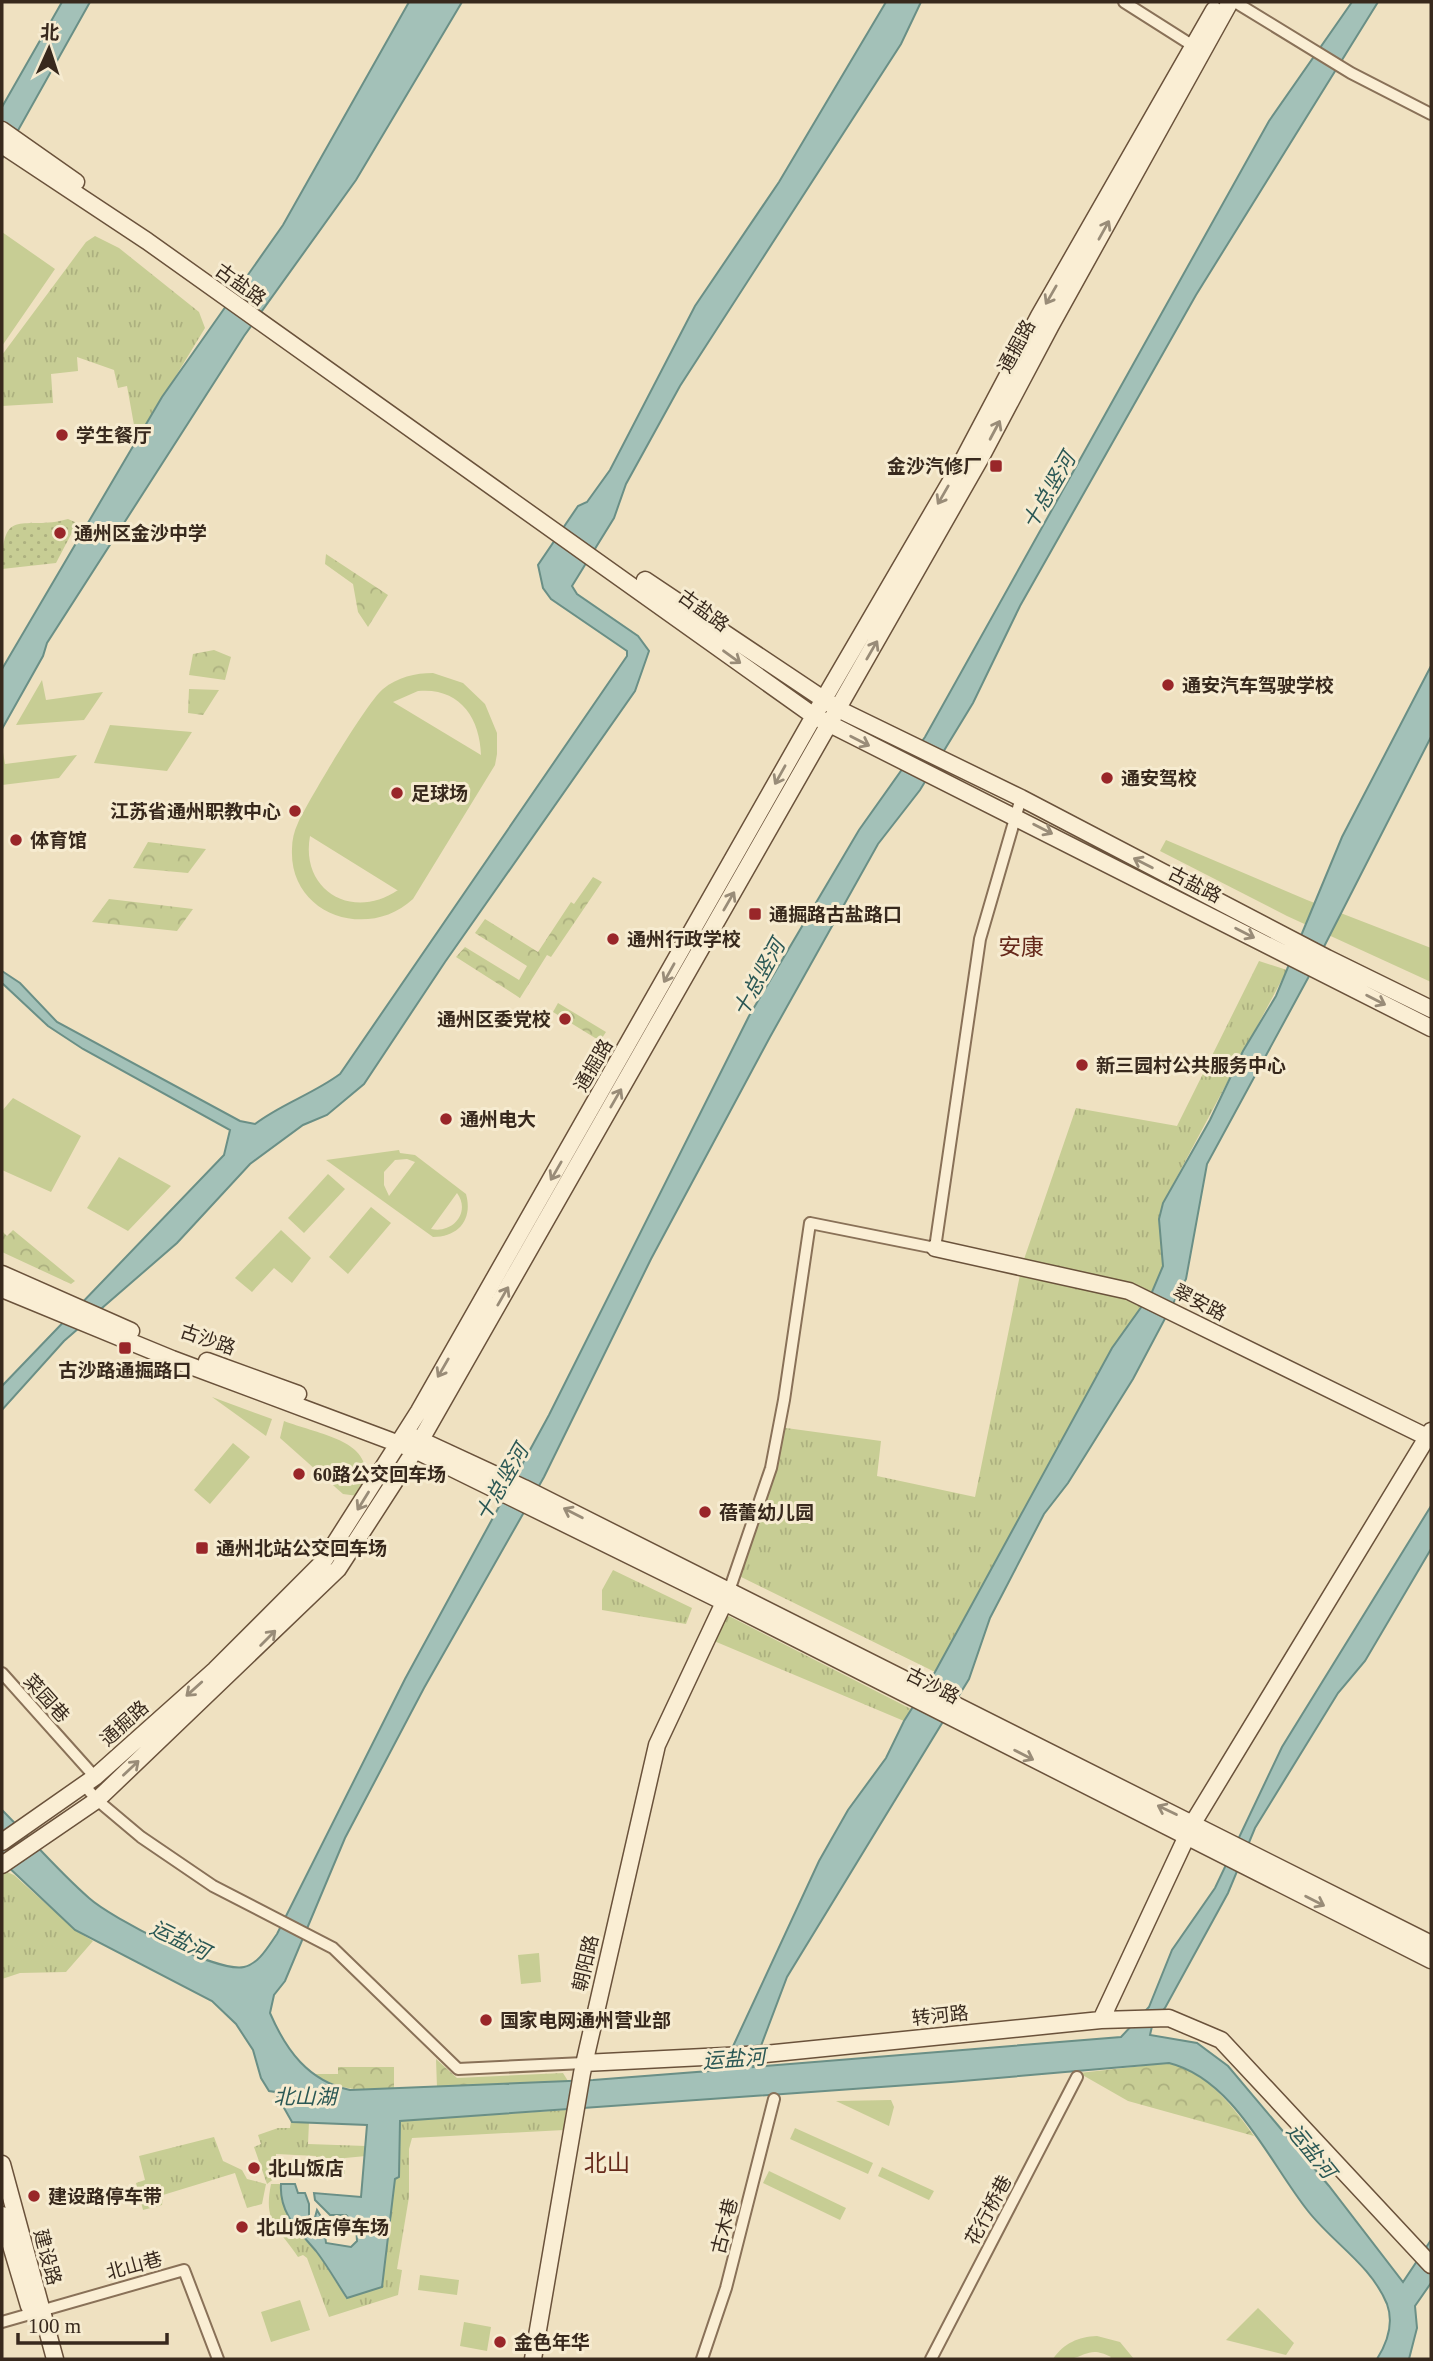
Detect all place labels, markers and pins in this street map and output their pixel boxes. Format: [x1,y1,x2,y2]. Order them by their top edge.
place label: 学生餐厅 [76,425,152,446]
marker: 学生餐厅 [54,427,70,443]
place label: 金沙汽修厂 [887,456,982,477]
marker: 金沙汽修厂 [988,458,1004,474]
place label: 通州区金沙中学 [74,523,207,544]
marker: 通州区金沙中学 [52,525,68,541]
place label: 通安汽车驾驶学校 [1182,675,1334,696]
marker: 通安汽车驾驶学校 [1160,677,1176,693]
place label: 通安驾校 [1121,768,1197,789]
marker: 通安驾校 [1099,770,1115,786]
place label: 足球场 [411,783,468,804]
marker: 足球场 [389,785,405,801]
place label: 江苏省通州职教中心 [110,801,281,822]
marker: 江苏省通州职教中心 [287,803,303,819]
place label: 体育馆 [30,830,87,851]
marker: 体育馆 [8,832,24,848]
place label: 通掘路古盐路口 [769,904,902,925]
marker: 通掘路古盐路口 [747,906,763,922]
place label: 通州行政学校 [627,929,741,950]
marker: 通州行政学校 [605,931,621,947]
place label: 通州区委党校 [437,1009,551,1030]
marker: 通州区委党校 [557,1011,573,1027]
place label: 新三园村公共服务中心 [1096,1055,1286,1076]
marker: 新三园村公共服务中心 [1074,1057,1090,1073]
place label: 通州电大 [460,1109,536,1130]
marker: 通州电大 [438,1111,454,1127]
marker: 古沙路通掘路口 [117,1340,133,1356]
place label: 古沙路通掘路口 [58,1360,192,1381]
place label: 60路公交回车场 [313,1464,446,1485]
marker: 60路公交回车场 [291,1466,307,1482]
place label: 蓓蕾幼儿园 [719,1502,814,1523]
marker: 蓓蕾幼儿园 [697,1504,713,1520]
place label: 通州北站公交回车场 [216,1538,387,1559]
marker: 通州北站公交回车场 [194,1540,210,1556]
place label: 国家电网通州营业部 [500,2010,671,2031]
marker: 国家电网通州营业部 [478,2012,494,2028]
place label: 北山饭店 [268,2158,344,2179]
marker: 北山饭店 [246,2160,262,2176]
place label: 建设路停车带 [48,2186,162,2207]
marker: 建设路停车带 [26,2188,42,2204]
place label: 北山饭店停车场 [256,2217,389,2238]
marker: 北山饭店停车场 [234,2219,250,2235]
place label: 金色年华 [514,2332,590,2353]
marker: 金色年华 [492,2334,508,2350]

